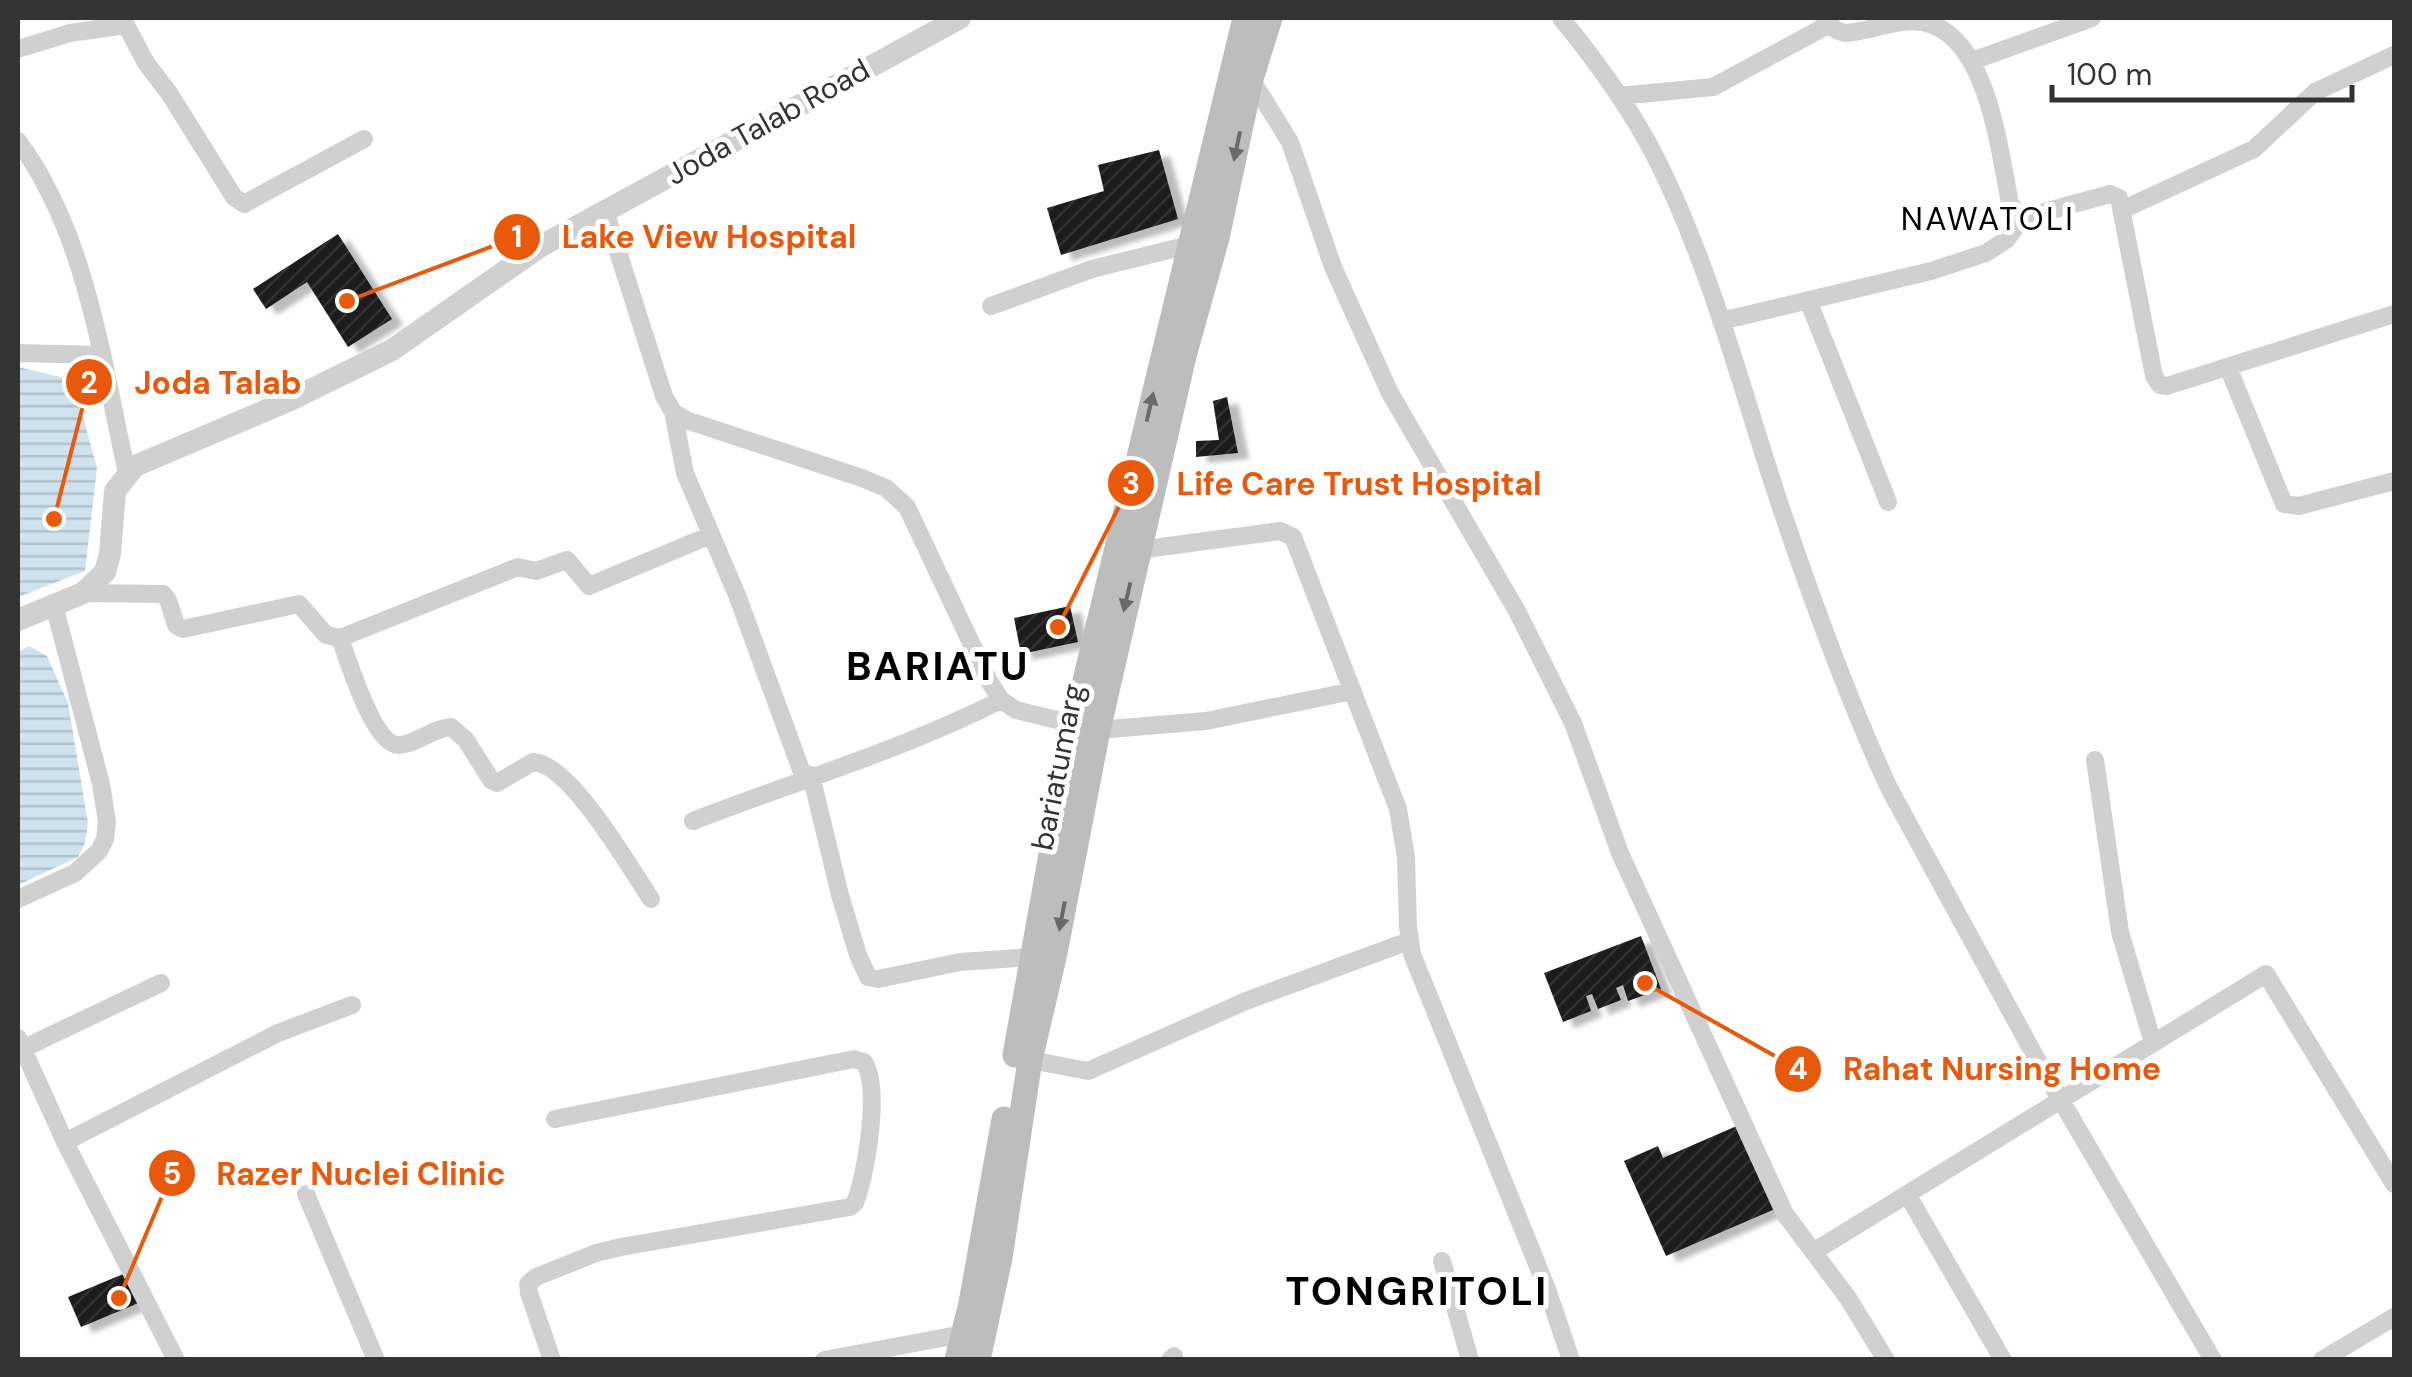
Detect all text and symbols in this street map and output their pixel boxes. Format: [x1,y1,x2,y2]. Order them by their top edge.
scale bar [2052,40,2352,102]
street label: Joda Talab Road [659,50,876,194]
text: 100 m [2067,55,2152,94]
one-way arrow [1229,130,1244,161]
district label: NAWATOLI [1901,198,2075,240]
callout: Lake View Hospital [492,206,876,268]
text: Lake View Hospital [562,216,856,258]
text: 1 [512,217,522,256]
callout: Joda Talab [64,351,322,413]
text: Joda Talab [134,362,302,404]
text: 2 [80,363,98,402]
one-way arrow [1143,391,1158,422]
callout: Life Care Trust Hospital [1106,452,1561,514]
text: Life Care Trust Hospital [1176,463,1542,505]
text: 3 [1122,464,1140,503]
one-way arrow [1119,582,1135,613]
district label: BARIATU [846,640,1030,692]
street label: bariatumarg [1022,680,1093,853]
one-way arrow [1054,901,1069,932]
callout: Rahat Nursing Home [1773,1038,2181,1100]
text: Rahat Nursing Home [1843,1048,2161,1090]
text: 4 [1788,1049,1808,1088]
callout: Razer Nuclei Clinic [147,1142,526,1204]
text: Razer Nuclei Clinic [216,1153,506,1195]
text: 5 [163,1154,181,1193]
district label: TONGRITOLI [1285,1265,1549,1317]

